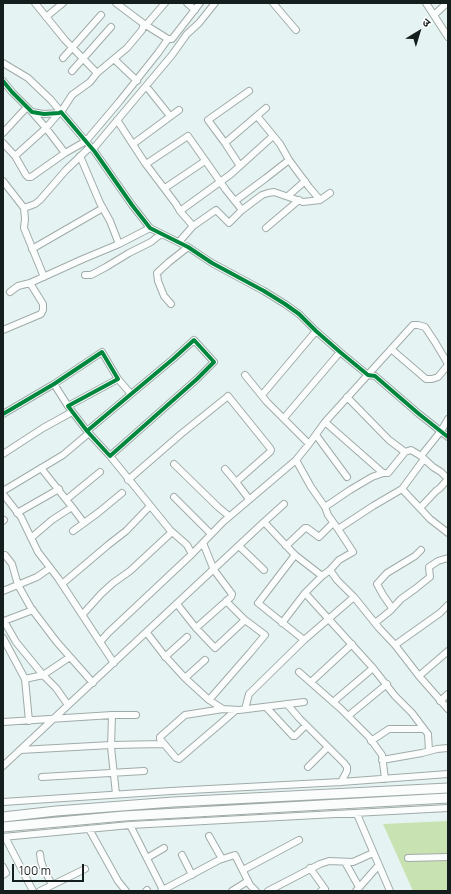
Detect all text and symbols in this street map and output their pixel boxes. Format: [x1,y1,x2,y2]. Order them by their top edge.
north arrow [399,12,439,52]
text: उ [420,14,434,30]
scale bar [14,856,86,882]
text: 100 m [19,862,51,879]

